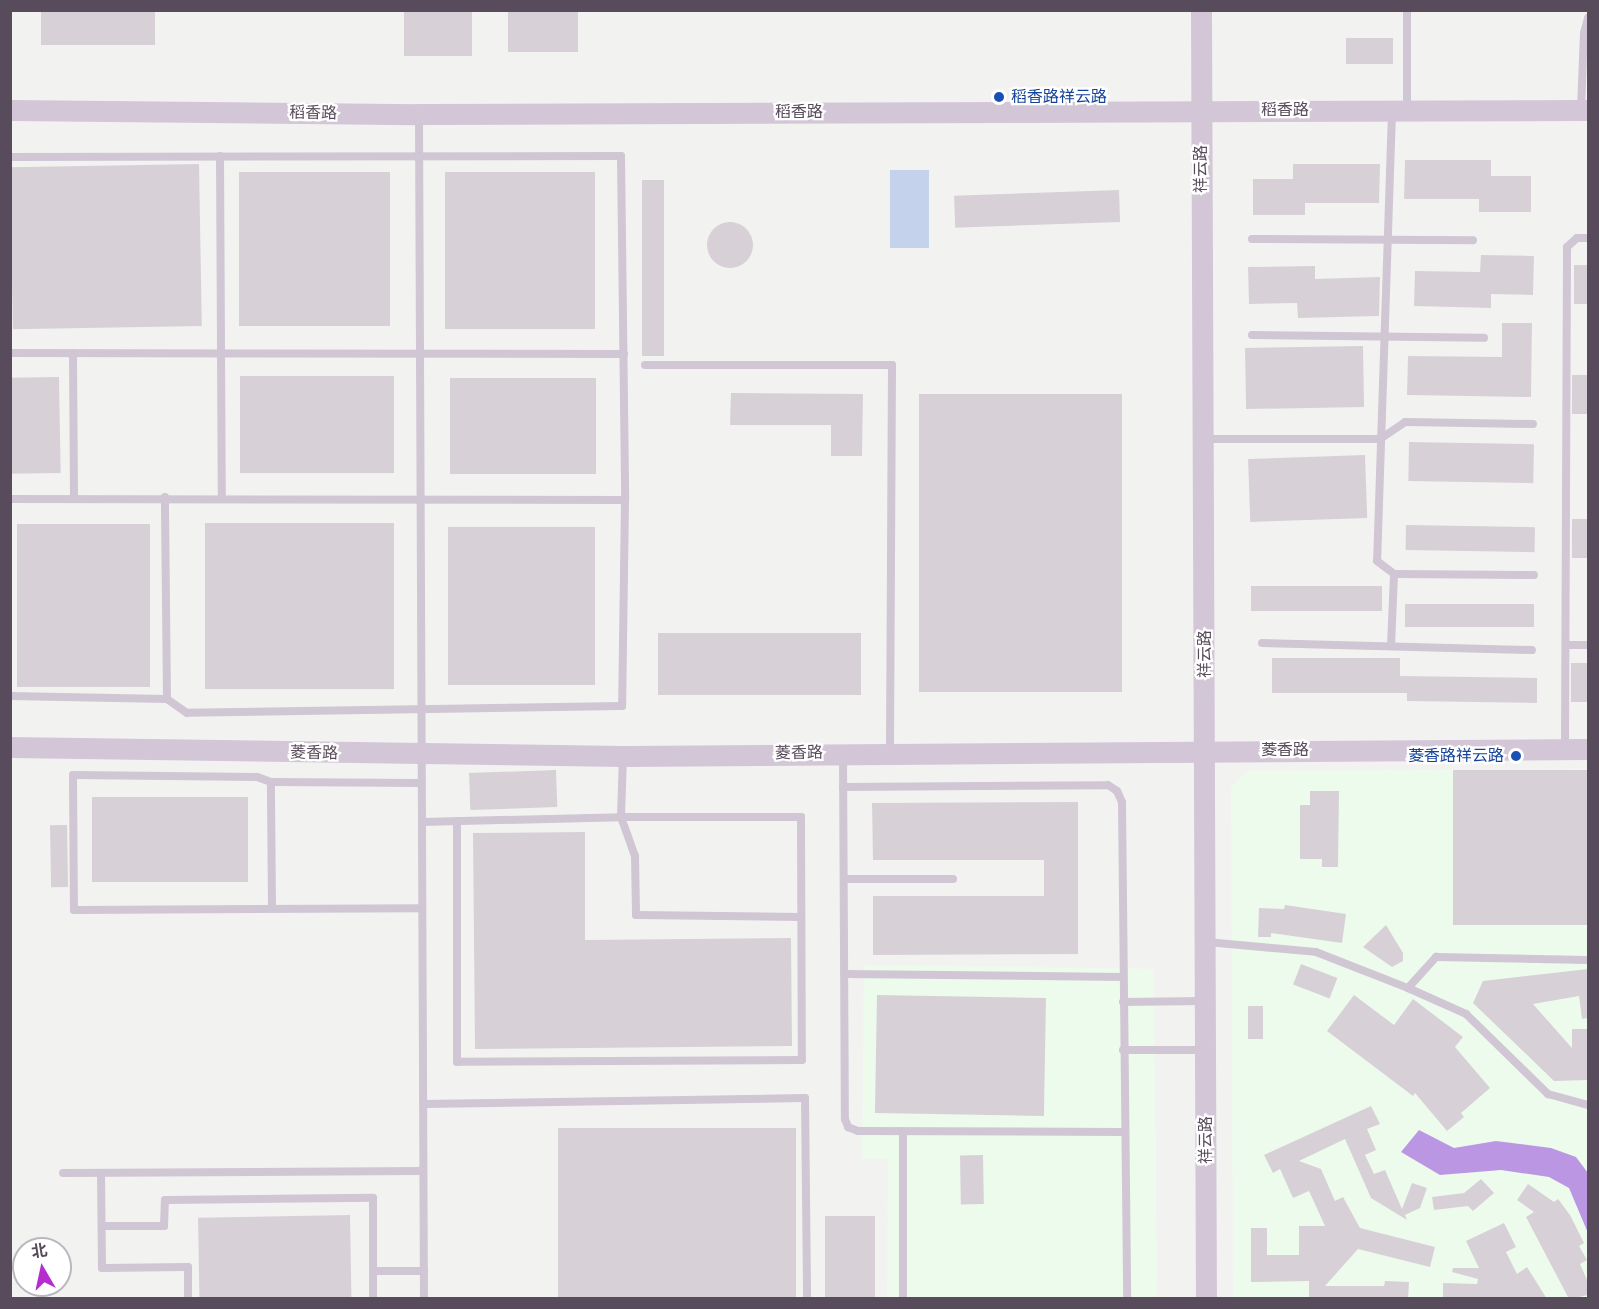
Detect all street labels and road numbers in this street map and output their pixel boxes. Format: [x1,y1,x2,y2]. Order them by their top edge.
street label: 稻香路 [1261,100,1309,120]
street label: 稻香路 [775,102,823,122]
street label: 稻香路 [289,103,337,123]
street label: 祥云路 [1191,145,1211,193]
street label: 祥云路 [1195,630,1215,678]
street label: 菱香路 [1261,740,1309,760]
street label: 菱香路 [290,743,338,763]
street label: 菱香路 [775,743,823,763]
street label: 祥云路 [1196,1116,1216,1164]

